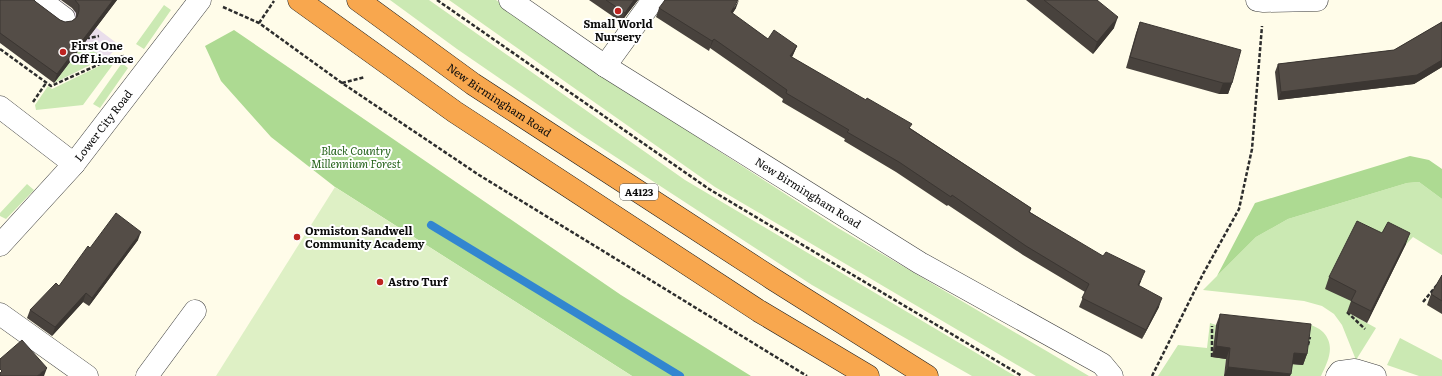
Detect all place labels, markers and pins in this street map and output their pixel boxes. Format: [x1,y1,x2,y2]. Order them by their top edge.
marker: Small World Nursery [613,6,623,16]
place label: Small World Nursery [583,15,653,44]
place label: First One Off Licence [71,37,134,66]
marker: First One Off Licence [58,47,68,57]
place label: Ormiston Sandwell Community Academy [305,222,425,251]
marker: Ormiston Sandwell Community Academy [292,232,302,242]
place label: Astro Turf [388,273,449,289]
marker: Astro Turf [375,277,385,287]

